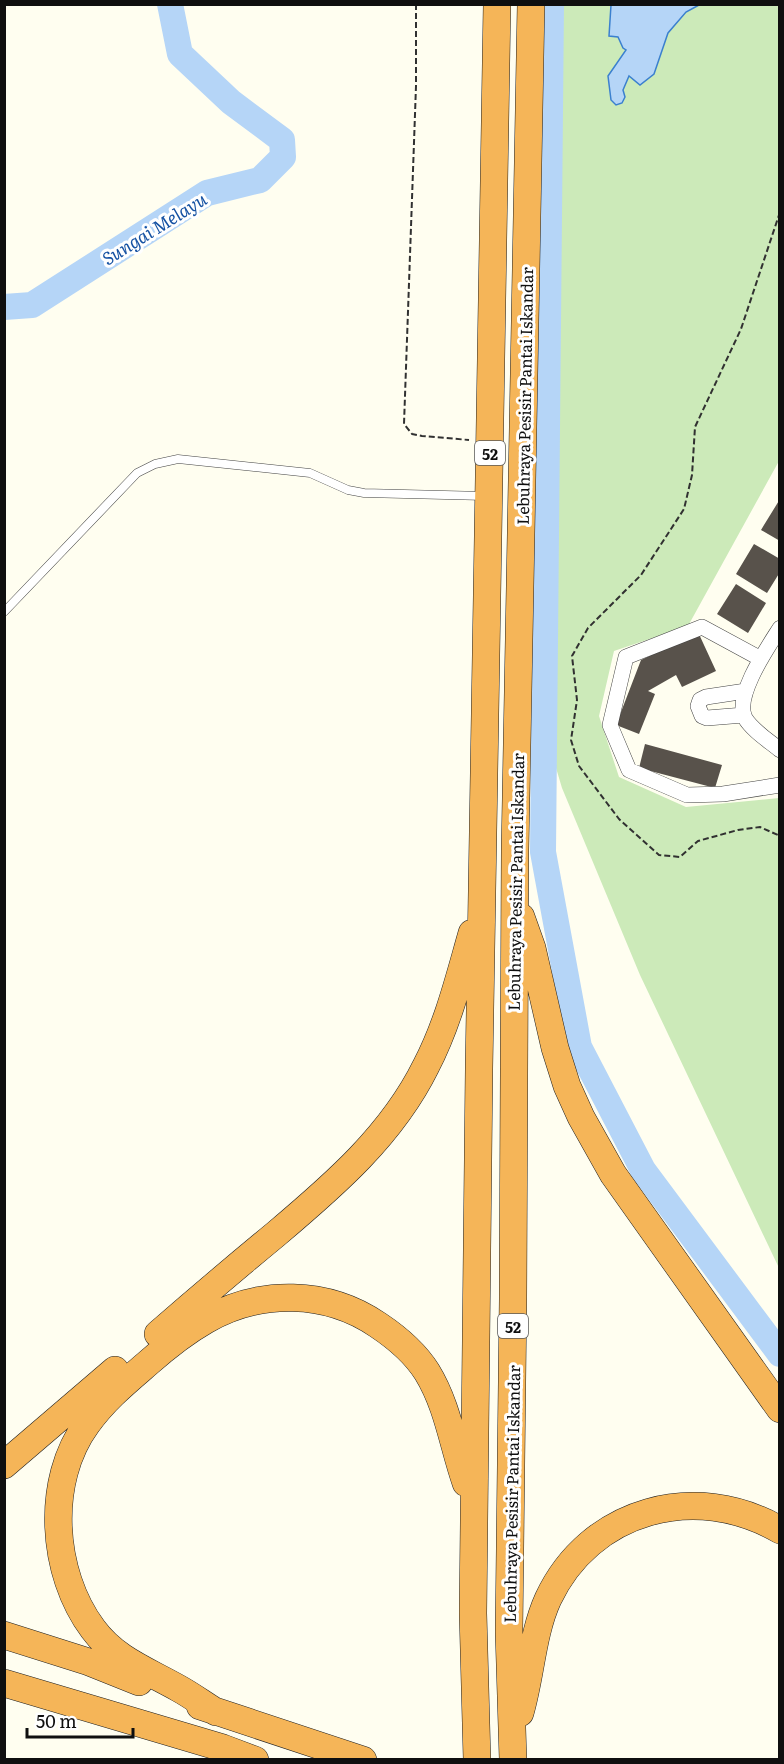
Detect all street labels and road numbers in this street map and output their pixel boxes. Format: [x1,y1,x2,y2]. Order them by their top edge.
street label: Lebuhraya Pesisir Pantai Iskandar [510,266,538,525]
road number: 52 [475,441,505,465]
street label: Lebuhraya Pesisir Pantai Iskandar [501,752,529,1011]
road number: 52 [498,1314,528,1338]
street label: Lebuhraya Pesisir Pantai Iskandar [497,1364,525,1623]

